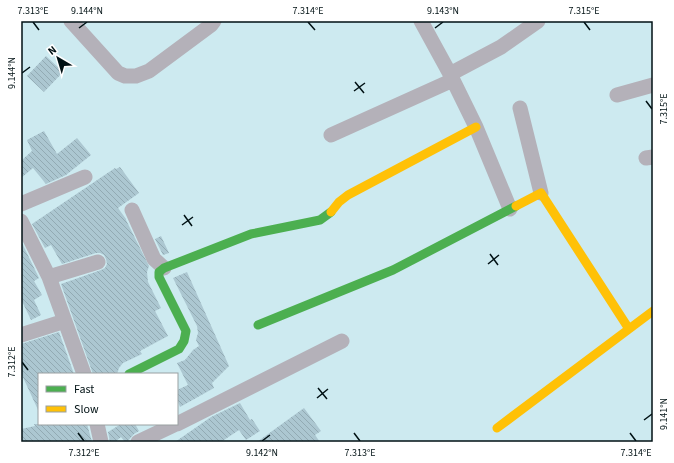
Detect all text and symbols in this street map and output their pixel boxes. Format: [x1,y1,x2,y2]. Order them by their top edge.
text: 7.313°E [18,4,48,18]
text: 9.144°N [71,4,103,18]
text: 7.314°E [293,4,323,18]
text: 9.143°N [427,4,459,18]
text: 7.315°E [569,4,599,18]
north arrow [38,38,78,78]
text: N [45,42,60,59]
text: 9.144°N [5,57,19,89]
text: 7.315°E [657,94,671,124]
text: 7.312°E [5,347,19,377]
legend [38,373,178,425]
text: Fast [74,381,94,398]
text: 9.141°N [657,398,671,430]
text: Slow [74,401,99,418]
text: 7.312°E [69,446,99,460]
text: 9.142°N [246,446,278,460]
text: 7.313°E [345,446,375,460]
text: 7.314°E [621,446,651,460]

